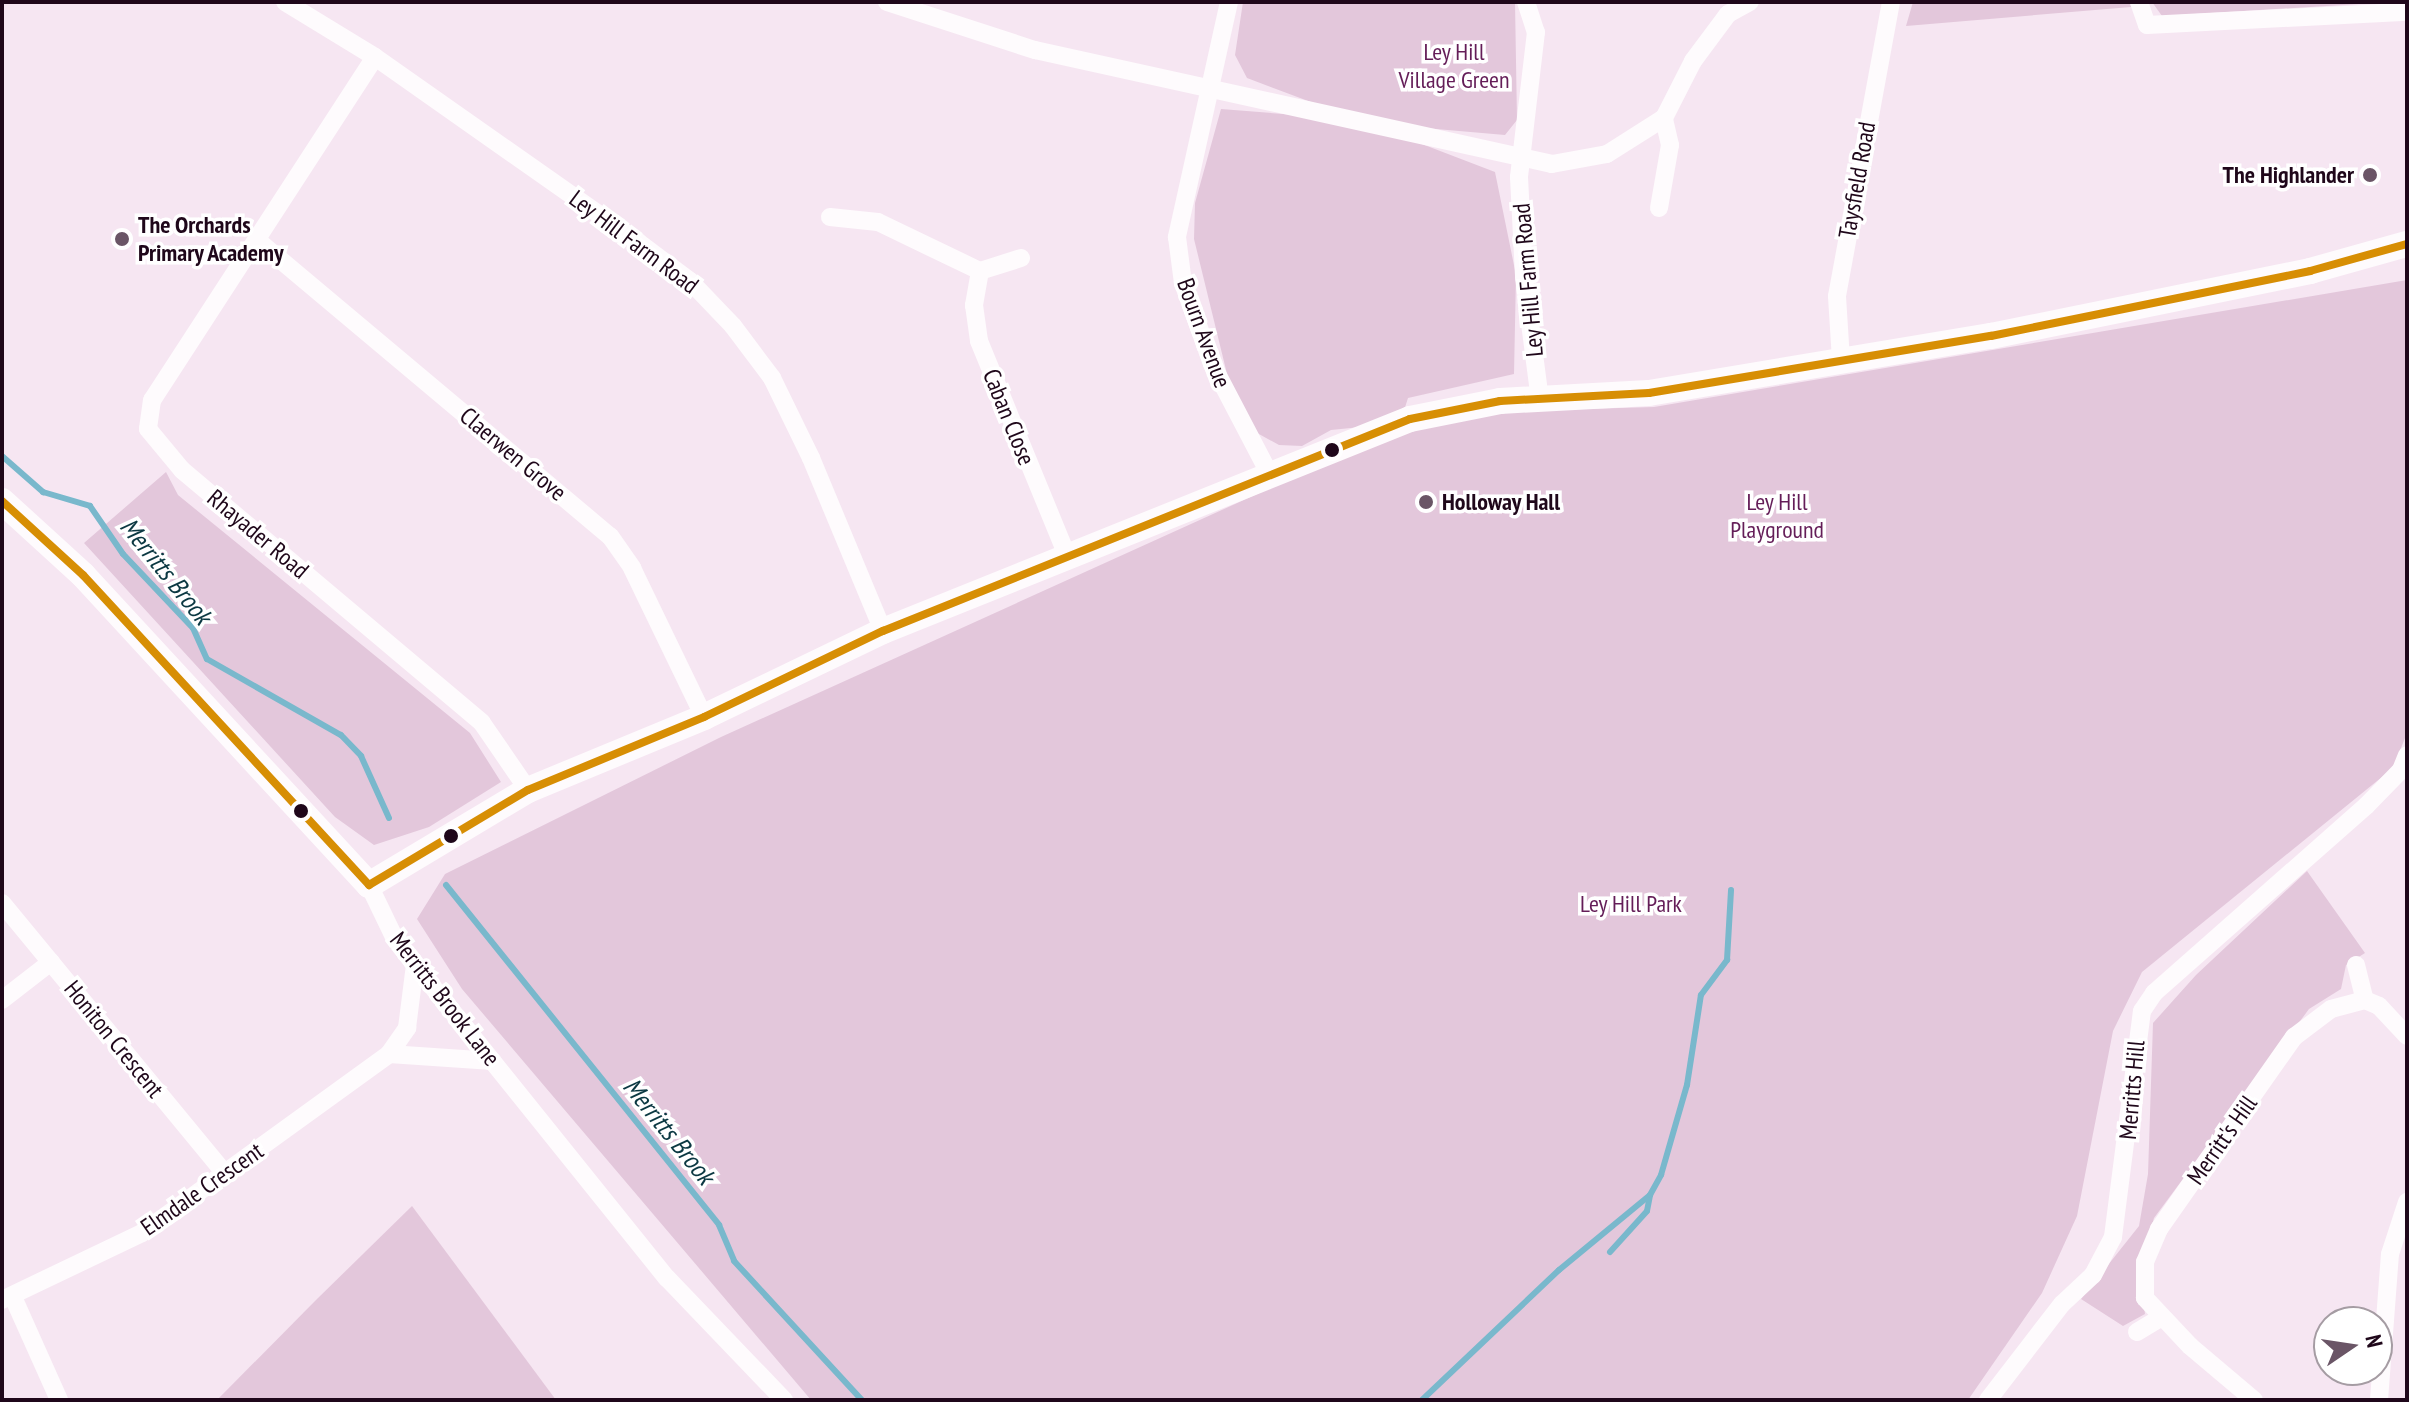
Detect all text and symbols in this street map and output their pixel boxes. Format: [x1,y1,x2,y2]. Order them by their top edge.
park label: Ley Hill Village Green [1398,38,1510,94]
street label: Taysfield Road [1833,119,1881,241]
place label: The Highlander [2223,161,2354,189]
marker: The Highlander [2361,166,2379,184]
street label: Ley Hill Farm Road [564,184,704,300]
street label: Ley Hill Farm Road [1507,202,1549,358]
place label: The Orchards Primary Academy [138,211,285,267]
marker: The Orchards Primary Academy [113,230,131,248]
street label: Bourn Avenue [1171,274,1237,392]
street label: Caban Close [977,365,1041,469]
street label: Claerwen Grove [454,401,572,507]
unlabelled marker [1324,442,1340,458]
street label: Rhayader Road [202,483,314,585]
place label: Holloway Hall [1442,488,1561,516]
park label: Ley Hill Playground [1730,488,1824,544]
marker: Holloway Hall [1417,493,1435,511]
water label: Merritts Brook [114,512,218,630]
unlabelled marker [293,803,309,819]
unlabelled marker [443,828,459,844]
park label: Ley Hill Park [1580,890,1682,918]
street label: Merritts Brook Lane [384,926,506,1072]
street label: Honiton Crescent [58,975,170,1103]
street label: Merritts Hill [2113,1039,2151,1141]
water label: Merritts Brook [617,1072,721,1190]
street label: Merritt's Hill [2181,1090,2263,1190]
street label: Elmdale Crescent [135,1136,269,1242]
north arrow [2313,1306,2393,1386]
text: N [2359,1332,2389,1350]

